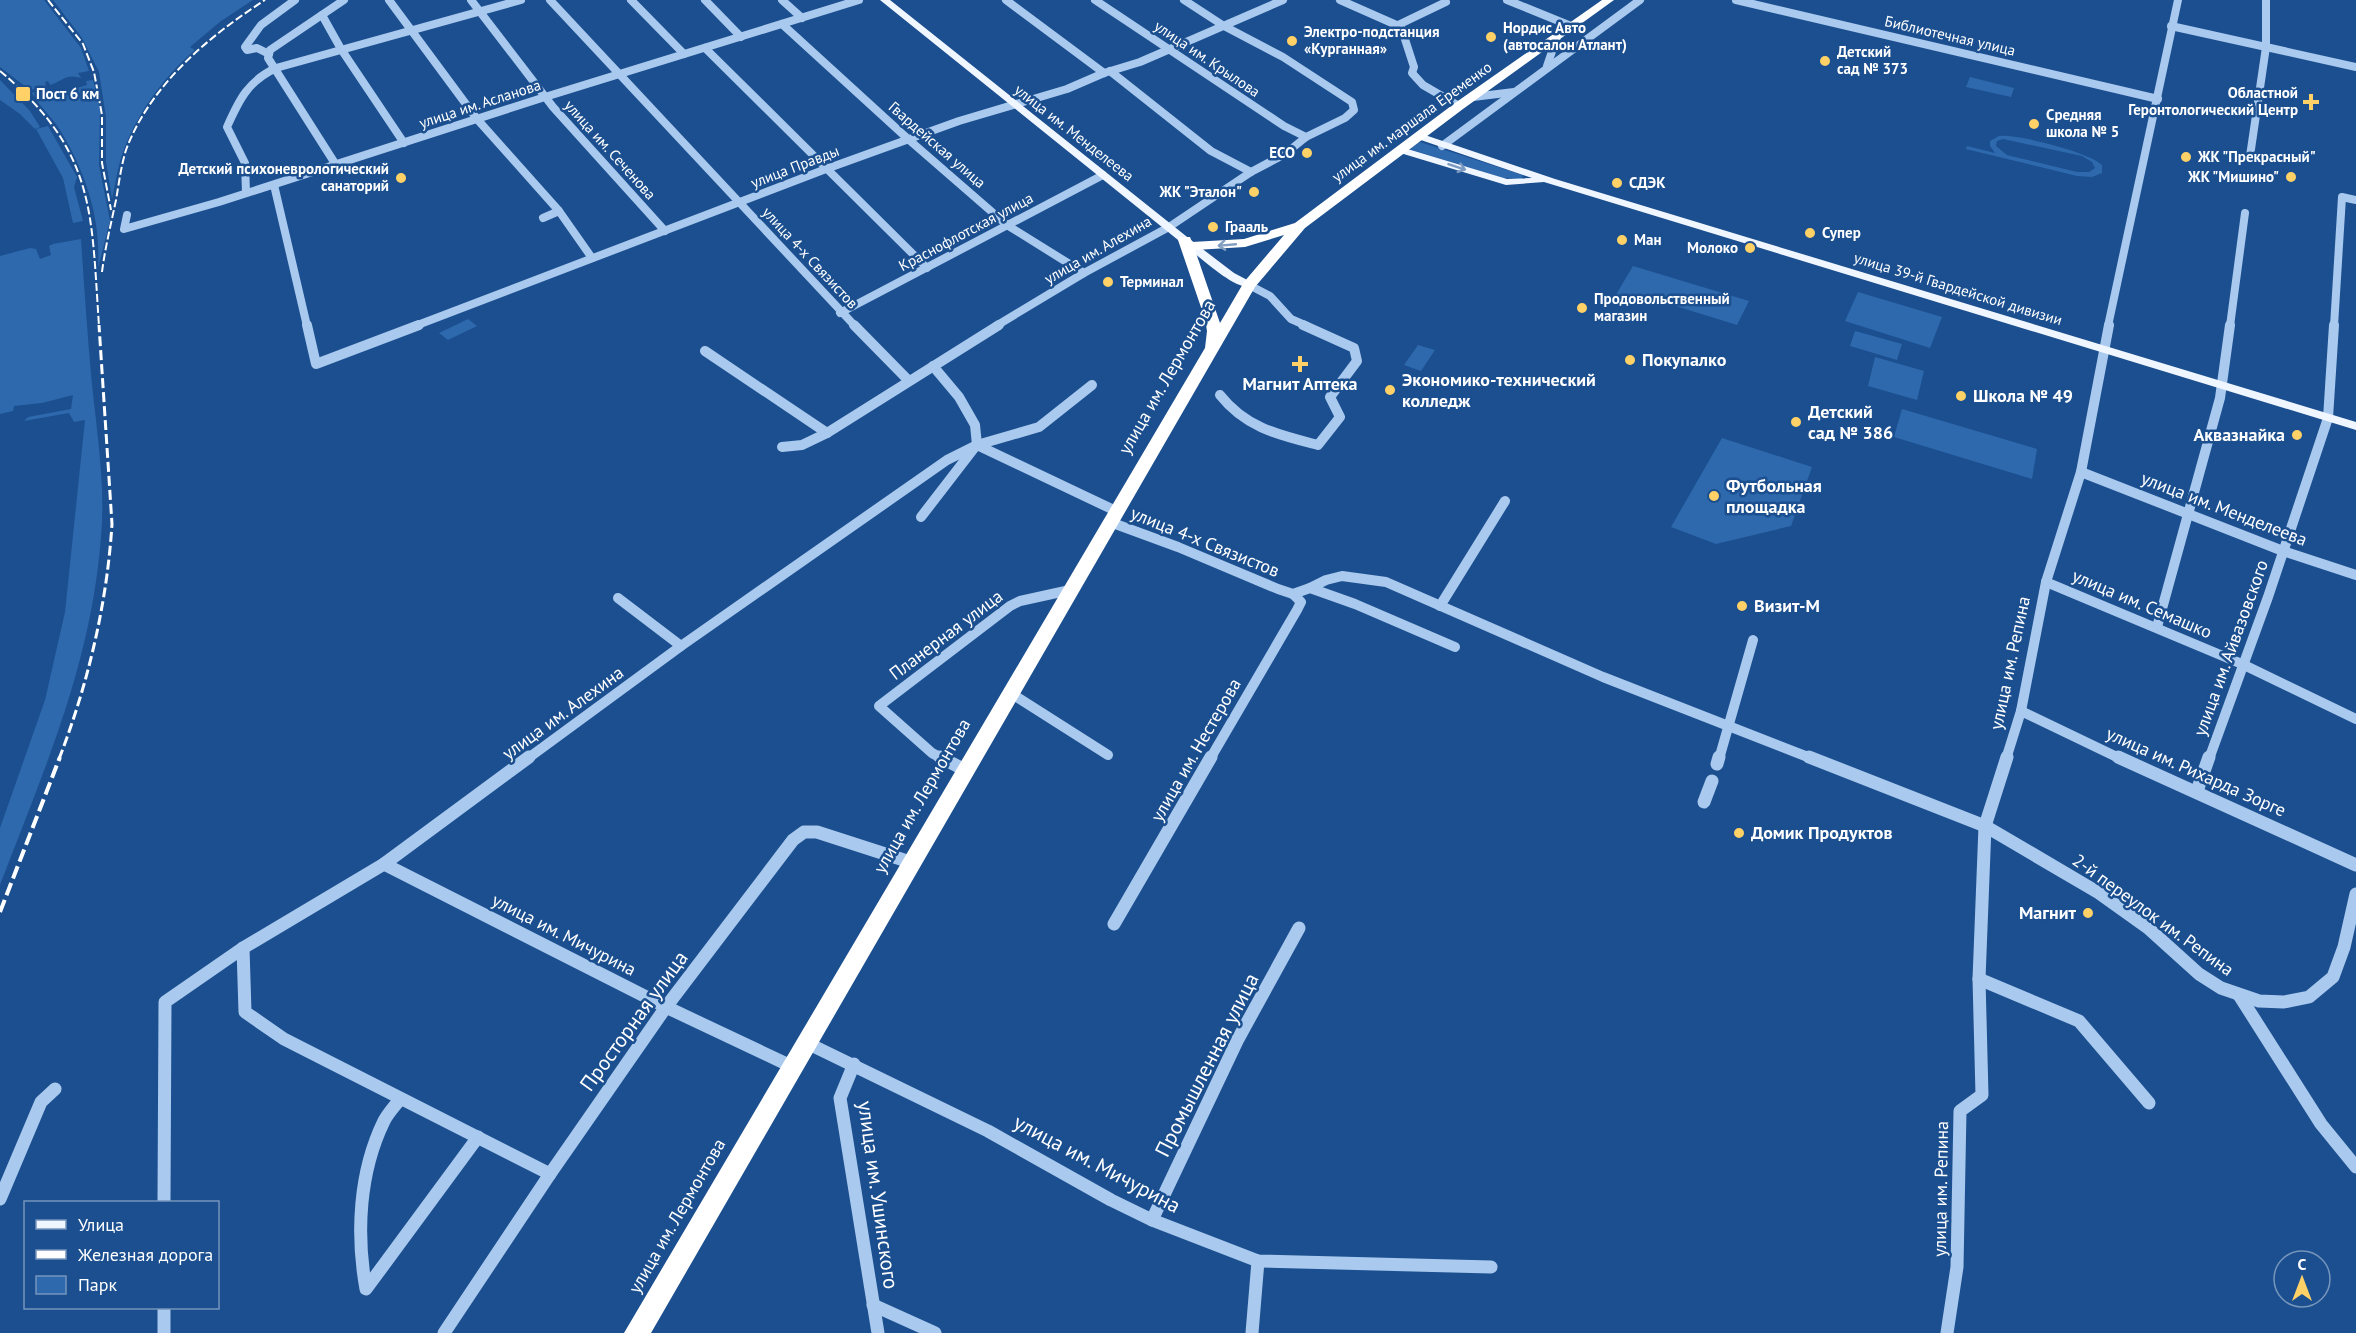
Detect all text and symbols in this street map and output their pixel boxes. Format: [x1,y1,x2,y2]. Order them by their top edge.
street label: Библиотечная улица [1883,11,2017,60]
street label: улица им. Крылова [1151,16,1264,101]
place label: Нордис Авто (автосалон Атлант) [1503,18,1627,54]
place label: Электро-подстанция «Курганная» [1304,22,1439,58]
marker: Нордис Авто (автосалон Атлант) [1484,30,1498,44]
marker: Электро-подстанция «Курганная» [1285,34,1299,48]
place label: Детский сад № 373 [1837,42,1908,78]
marker: Детский сад № 373 [1818,54,1832,68]
street label: улица им. маршала Еременко [1328,57,1495,186]
street label: улица им. Асланова [417,75,543,132]
street label: улица им. Менделеева [1011,80,1138,185]
place label: Областной Геронтологический Центр [2128,83,2298,119]
place label: Пост 6 км [36,84,99,103]
marker: Пост 6 км [14,85,32,103]
marker: Областной Геронтологический Центр [2302,93,2320,111]
street label: улица им. Сеченова [561,96,660,204]
street label: Гвардейская улица [885,97,990,192]
place label: Средняя школа № 5 [2046,105,2119,141]
marker: Средняя школа № 5 [2027,117,2041,131]
street label: улица Правды [748,141,842,192]
place label: ECO [1269,143,1295,162]
marker: ECO [1300,146,1314,160]
place label: ЖК "Прекрасный" [2197,147,2316,166]
marker: ЖК "Прекрасный" [2179,150,2193,164]
place label: Детский психоневрологический санаторий [178,159,389,195]
one-way arrow [1447,162,1466,173]
place label: ЖК "Мишино" [2187,167,2279,186]
marker: ЖК "Мишино" [2284,170,2298,184]
marker: Детский психоневрологический санаторий [394,171,408,185]
place label: СДЭК [1629,173,1666,192]
marker: СДЭК [1610,176,1624,190]
place label: ЖК "Эталон" [1159,182,1242,201]
marker: ЖК "Эталон" [1247,185,1261,199]
street label: Краснофлотская улица [895,188,1036,275]
street label: улица 4-х Связистов [758,203,862,312]
street label: улица им. Алехина [1041,211,1155,288]
place label: Грааль [1225,217,1269,236]
marker: Грааль [1206,220,1220,234]
place label: Супер [1822,223,1861,242]
marker: Супер [1803,226,1817,240]
place label: Ман [1634,230,1662,249]
marker: Ман [1615,233,1629,247]
place label: Молоко [1687,238,1738,257]
one-way arrow [1217,240,1237,251]
marker: Молоко [1743,241,1757,255]
street label: улица 39-й Гвардейской дивизии [1852,248,2065,329]
place label: Терминал [1120,272,1184,291]
marker: Терминал [1101,275,1115,289]
place label: Продовольственный магазин [1594,289,1730,325]
street label: улица им. Лермонтова [1113,295,1220,458]
marker: Продовольственный магазин [1575,301,1589,315]
place label: Покупалко [1642,348,1727,371]
marker: Покупалко [1623,353,1637,367]
marker: Магнит Аптека [1293,357,1307,371]
place label: Экономико-технический колледж [1402,368,1596,412]
place label: Магнит Аптека [1242,372,1358,395]
marker: Экономико-технический колледж [1383,383,1397,397]
place label: Школа № 49 [1973,384,2073,407]
marker: Школа № 49 [1954,389,1968,403]
place label: Детский сад № 386 [1808,400,1893,444]
marker: Детский сад № 386 [1789,415,1803,429]
place label: Аквазнайка [2193,423,2285,446]
marker: Аквазнайка [2290,428,2304,442]
street label: улица им. Менделеева [2138,466,2310,551]
place label: Футбольная площадка [1726,474,1822,518]
marker: Футбольная площадка [1707,489,1721,503]
street label: улица 4-х Связистов [1127,501,1283,582]
street label: улица им. Айвазовского [2188,557,2273,739]
street label: улица им. Семашко [2069,564,2216,643]
street label: Планерная улица [884,584,1007,685]
place label: Визит-М [1754,594,1820,617]
street label: улица им. Репина [1984,594,2035,732]
marker: Визит-М [1735,599,1749,613]
street label: улица им. Алехина [497,661,628,764]
street label: улица им. Нестерова [1145,674,1246,825]
street label: улица им. Лермонтова [868,714,975,877]
street label: улица им. Рихарда Зорге [2103,721,2290,822]
place label: Домик Продуктов [1751,821,1893,844]
marker: Домик Продуктов [1732,826,1746,840]
street label: 2-й переулок им. Репина [2068,848,2238,981]
street label: улица им. Мичурина [488,888,640,981]
place label: Магнит [2019,901,2076,924]
marker: Магнит [2081,906,2095,920]
street label: Просторная улица [574,945,694,1096]
street label: Промышленная улица [1149,968,1265,1161]
street label: улица им. Ушинского [852,1099,905,1291]
street label: улица им. Мичурина [1009,1108,1185,1219]
street label: улица им. Репина [1928,1121,1953,1257]
street label: улица им. Лермонтова [623,1134,730,1297]
legend [24,1201,219,1309]
text: Улица [78,1213,124,1236]
text: Железная дорога [77,1243,213,1266]
north arrow [2272,1249,2332,1309]
text: С [2298,1254,2307,1274]
text: Парк [78,1273,118,1296]

